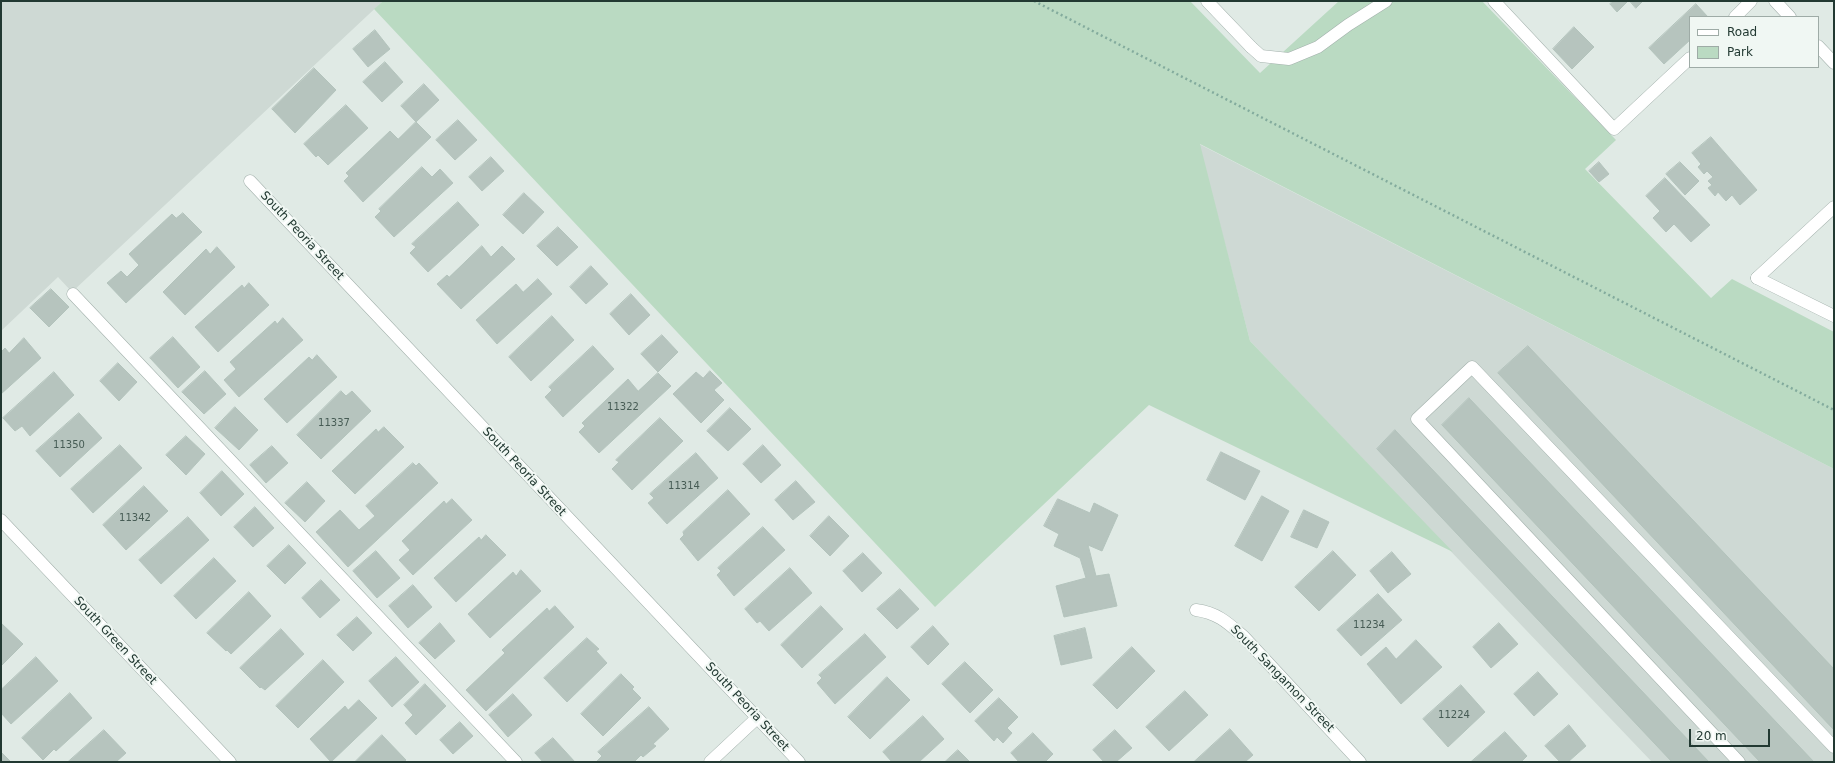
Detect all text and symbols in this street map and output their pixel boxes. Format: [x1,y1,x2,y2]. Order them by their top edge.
legend [1689,16,1819,68]
text: Road [1727,25,1757,39]
text: Park [1727,45,1753,59]
street label: South Peoria Street [257,189,347,283]
house number: 11322 [607,401,639,413]
house number: 11337 [318,417,350,429]
street label: South Peoria Street [479,425,569,519]
house number: 11350 [53,439,85,451]
house number: 11314 [668,480,700,492]
house number: 11342 [119,512,151,524]
street label: South Green Street [70,594,160,688]
house number: 11234 [1353,619,1385,631]
street label: South Sangamon Street [1227,623,1337,735]
street label: South Peoria Street [702,660,792,754]
house number: 11224 [1438,709,1470,721]
scale bar [1691,721,1772,747]
text: 20 m [1696,729,1727,743]

